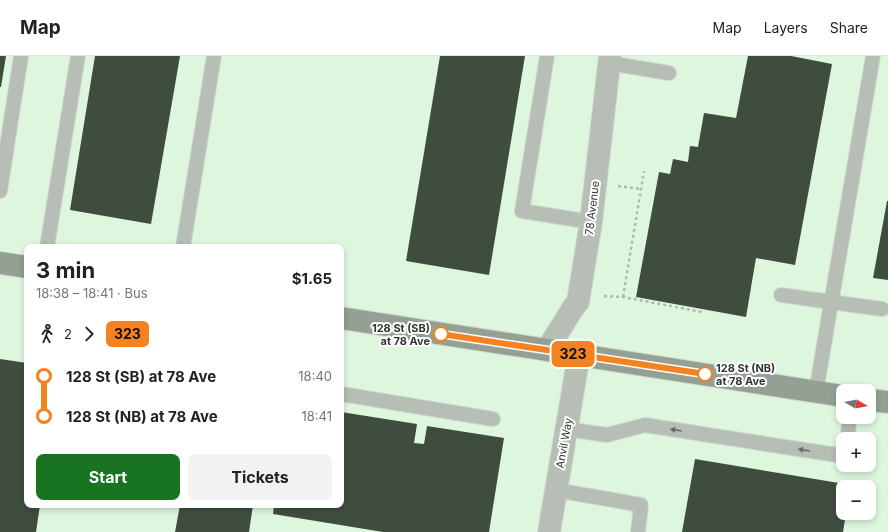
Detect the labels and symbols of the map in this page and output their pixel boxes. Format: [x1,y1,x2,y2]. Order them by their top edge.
street label: 78 Avenue [582,180,602,236]
place label: 128 St (SB) at 78 Ave [372,321,430,348]
marker: 128 St (SB) at 78 Ave [433,326,449,342]
line badge: 323 [550,341,596,367]
place label: 128 St (NB) at 78 Ave [716,361,775,388]
marker: 128 St (NB) at 78 Ave [697,366,713,382]
north arrow [836,384,876,424]
street label: Anvil Way [553,417,575,469]
one-way arrow [670,427,682,433]
one-way arrow [798,447,811,453]

